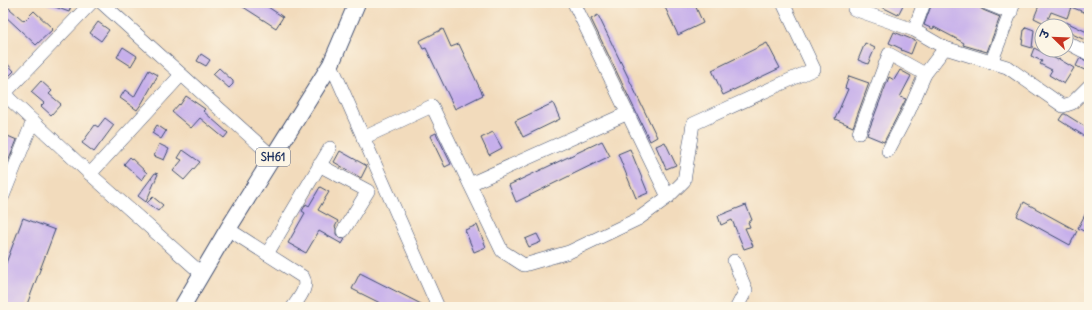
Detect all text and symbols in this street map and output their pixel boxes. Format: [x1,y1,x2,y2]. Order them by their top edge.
north arrow [1034,18,1074,58]
text: उ [1037,26,1053,41]
road number: SH61 [256,148,290,166]

